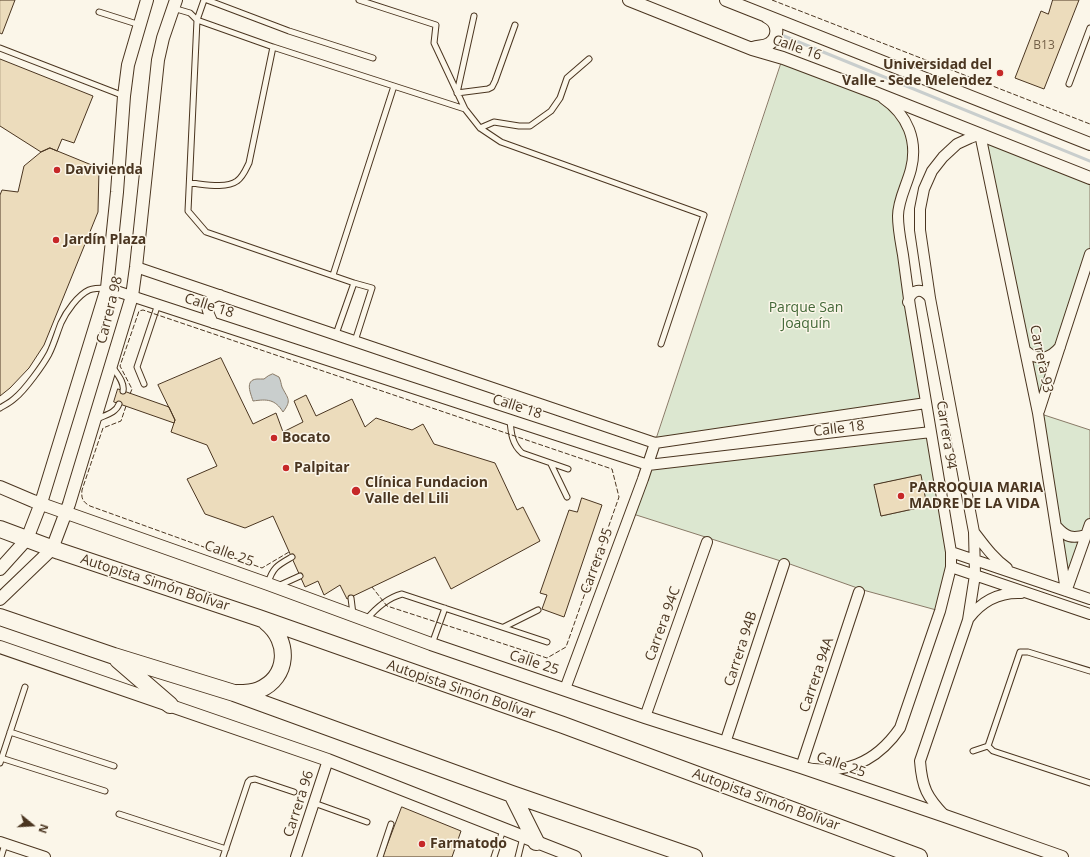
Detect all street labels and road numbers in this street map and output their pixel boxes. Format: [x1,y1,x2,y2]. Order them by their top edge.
street label: Calle 16 [770,32,824,64]
street label: Carrera 98 [93,274,127,346]
street label: Calle 18 [182,290,236,322]
street label: Carrera 93 [1026,323,1056,395]
street label: Calle 18 [490,391,544,423]
street label: Carrera 94 [932,400,960,470]
street label: Calle 18 [813,418,865,440]
street label: Carrera 95 [577,526,617,596]
street label: Calle 25 [202,537,256,571]
street label: Autopista Simón Bolívar [78,551,232,615]
street label: Carrera 94C [642,585,684,663]
street label: Carrera 94B [721,609,761,689]
street label: Carrera 94A [796,635,838,715]
street label: Calle 25 [507,647,561,679]
street label: Autopista Simón Bolívar [385,657,537,723]
street label: Calle 25 [814,749,868,781]
street label: Autopista Simón Bolívar [690,765,842,835]
street label: Carrera 96 [280,769,318,839]

